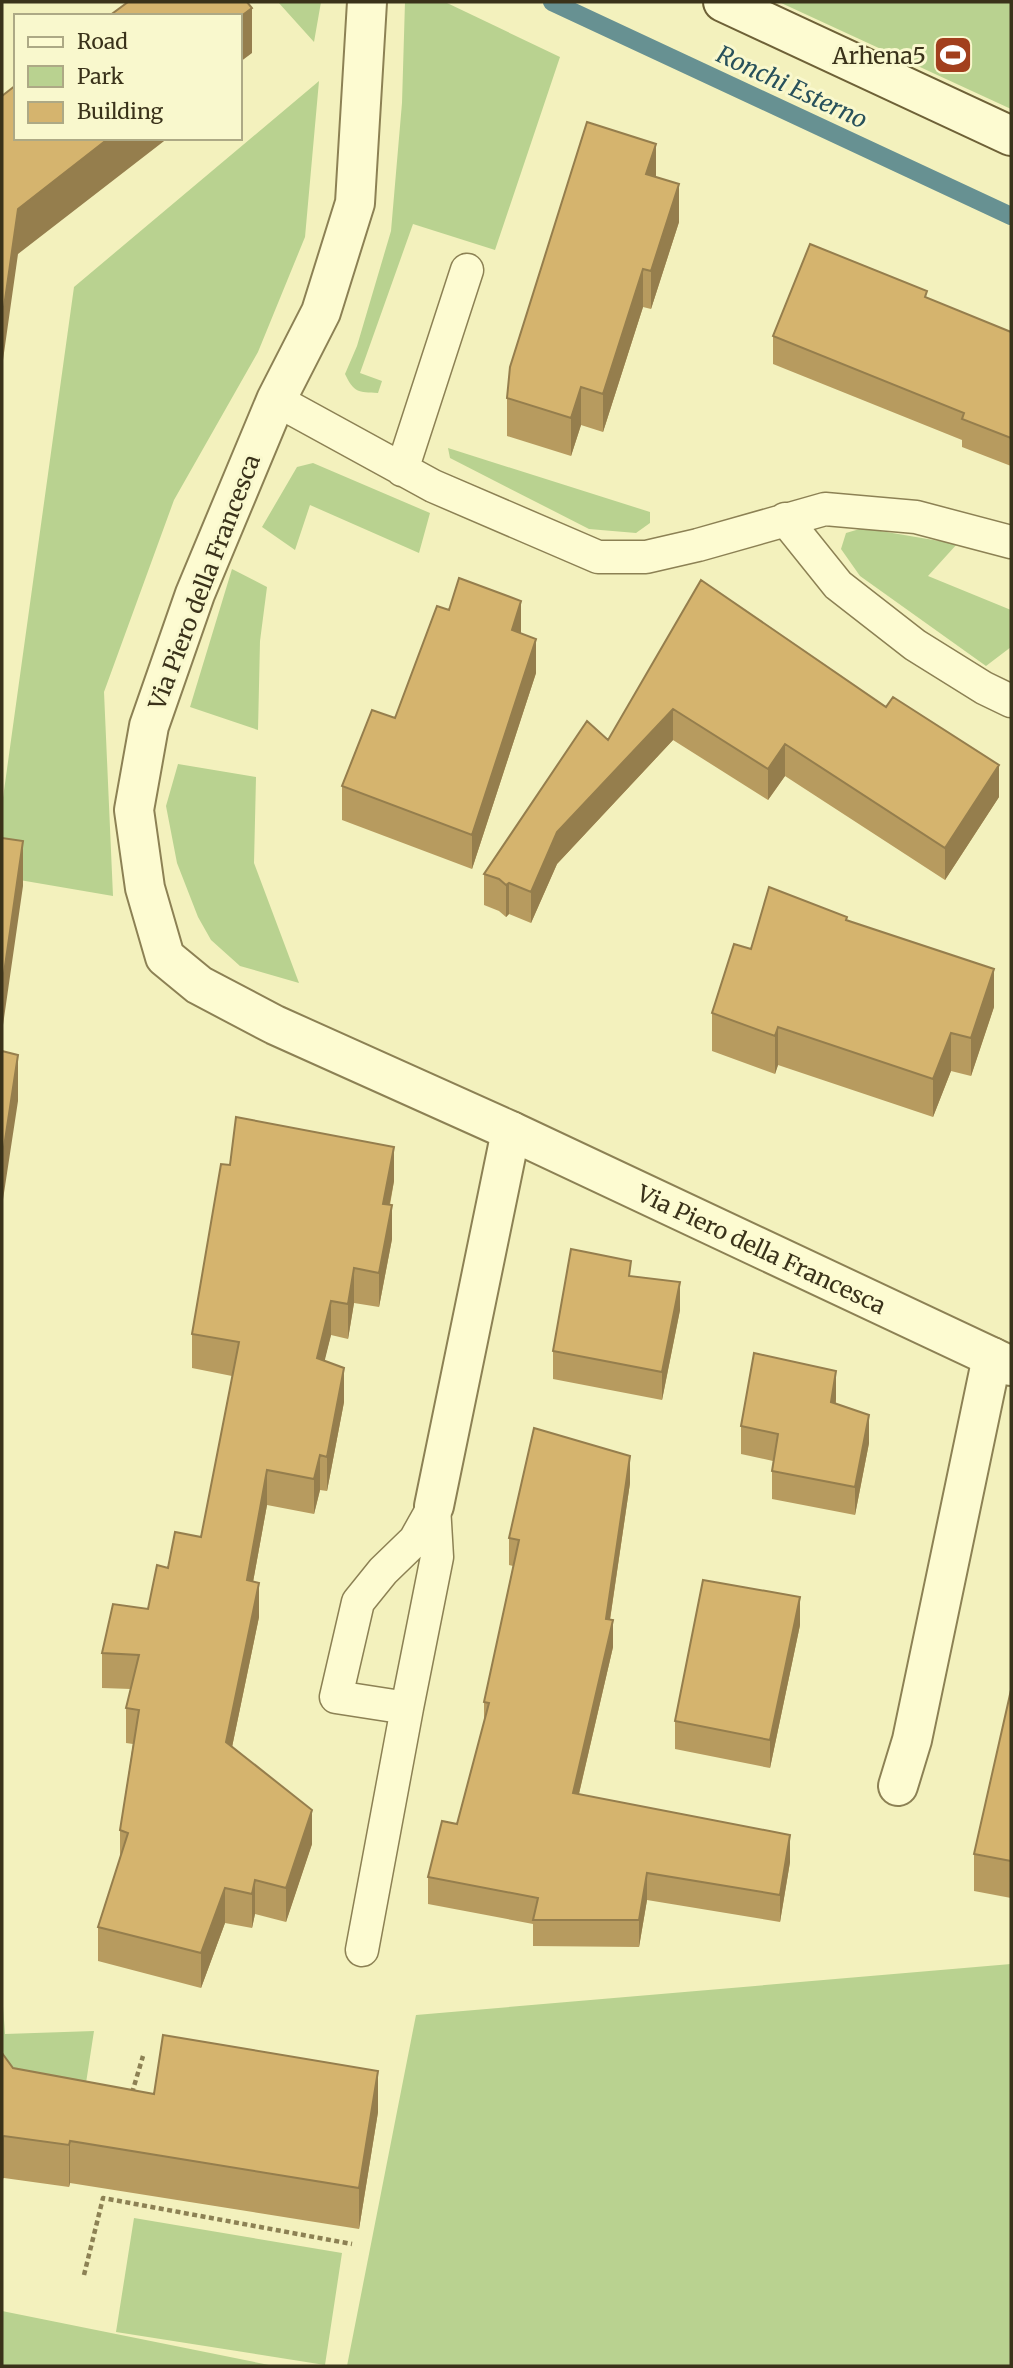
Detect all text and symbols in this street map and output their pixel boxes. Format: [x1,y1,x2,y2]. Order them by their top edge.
legend [14,14,242,140]
text: Road [77,28,128,55]
sports icon: Arhena5 [932,34,974,76]
water label: Ronchi Esterno [712,39,872,135]
place label: Arhena5 [831,41,926,70]
text: Park [77,63,124,90]
text: Building [77,98,164,125]
street label: Via Piero della Francesca [142,450,266,715]
street label: Via Piero della Francesca [632,1178,891,1320]

